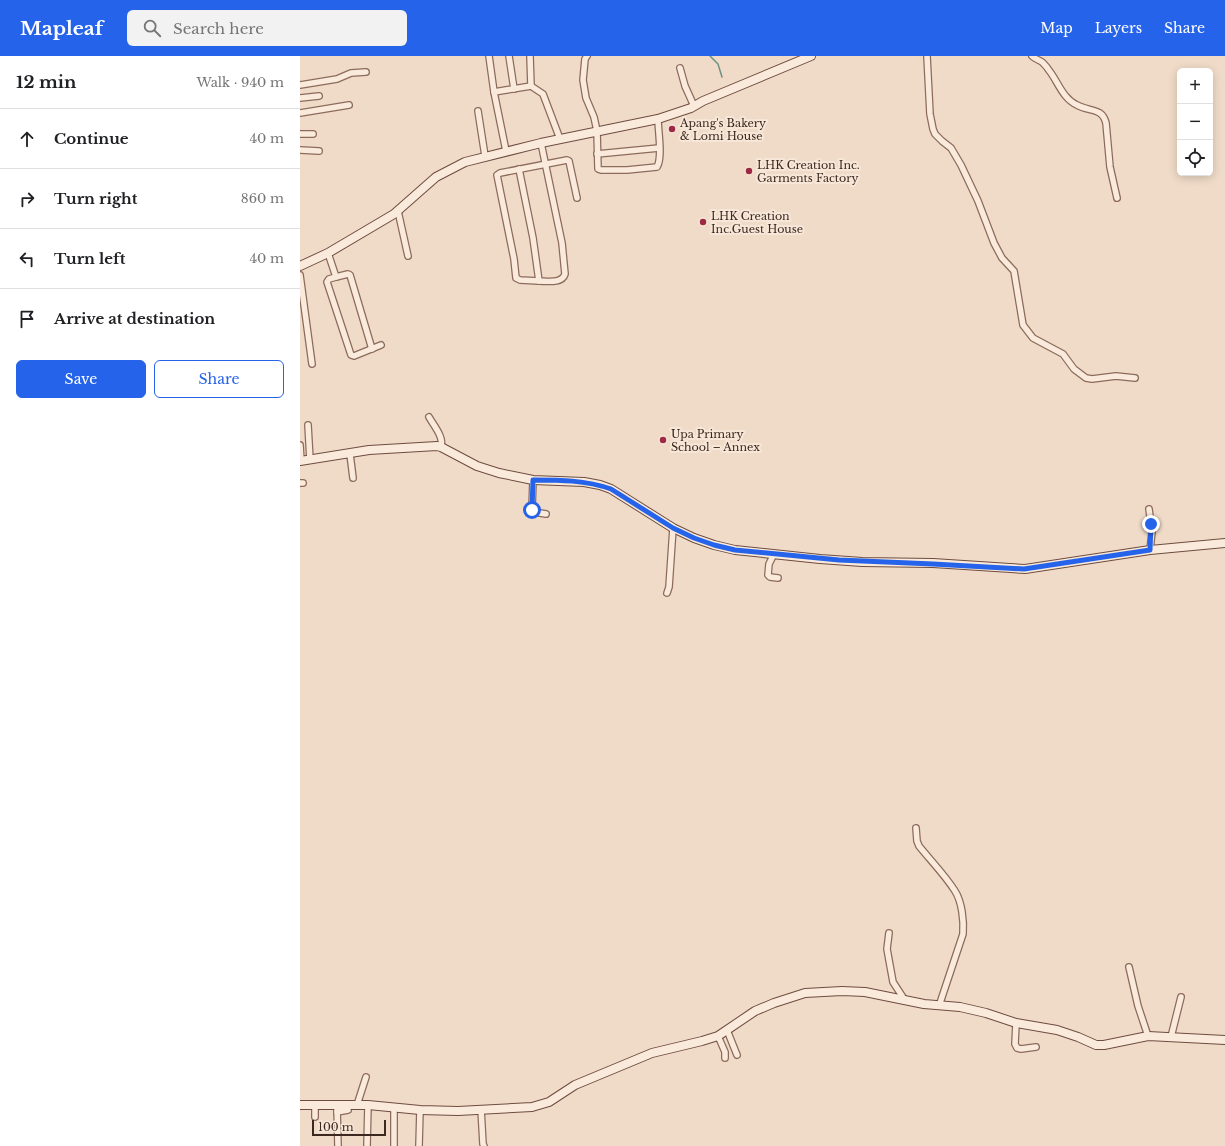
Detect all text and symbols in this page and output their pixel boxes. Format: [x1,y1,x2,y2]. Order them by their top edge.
search box [127,10,407,46]
text: Mapleaf [20,17,103,40]
icon: search [141,17,163,39]
text: Search here [173,19,264,38]
text: Map [1040,19,1073,37]
text: Layers [1095,19,1142,37]
text: Share [1164,19,1205,37]
map controls [1177,68,1213,176]
button: + [1177,68,1213,104]
text: 12 min [16,72,76,93]
text: Walk · 940 m [197,74,284,91]
button: − [1177,104,1213,140]
place label: Apang's Bakery & Lomi House [679,116,766,143]
marker: Apang's Bakery & Lomi House [667,124,677,134]
icon: ahead [16,128,38,150]
text: Continue [54,129,129,148]
text: 40 m [249,130,284,147]
button: locate [1177,140,1213,176]
place label: LHK Creation Inc. Garments Factory [757,158,860,185]
marker: LHK Creation Inc. Garments Factory [744,166,754,176]
icon: right [16,188,38,210]
text: Turn right [54,189,137,208]
text: 860 m [241,190,284,207]
place label: LHK Creation Inc.Guest House [711,209,803,236]
marker: LHK Creation Inc.Guest House [698,217,708,227]
icon: left [16,248,38,270]
text: Turn left [54,249,125,268]
text: 40 m [249,250,284,267]
icon: arrive [16,308,38,330]
text: Arrive at destination [54,309,215,328]
button: Save [16,360,146,398]
button: Share [154,360,284,398]
place label: Upa Primary School – Annex [671,427,760,454]
marker: Upa Primary School – Annex [658,435,668,445]
route start [523,501,541,519]
route end [1142,515,1160,533]
scale bar [312,1118,386,1137]
text: 100 m [318,1120,354,1134]

